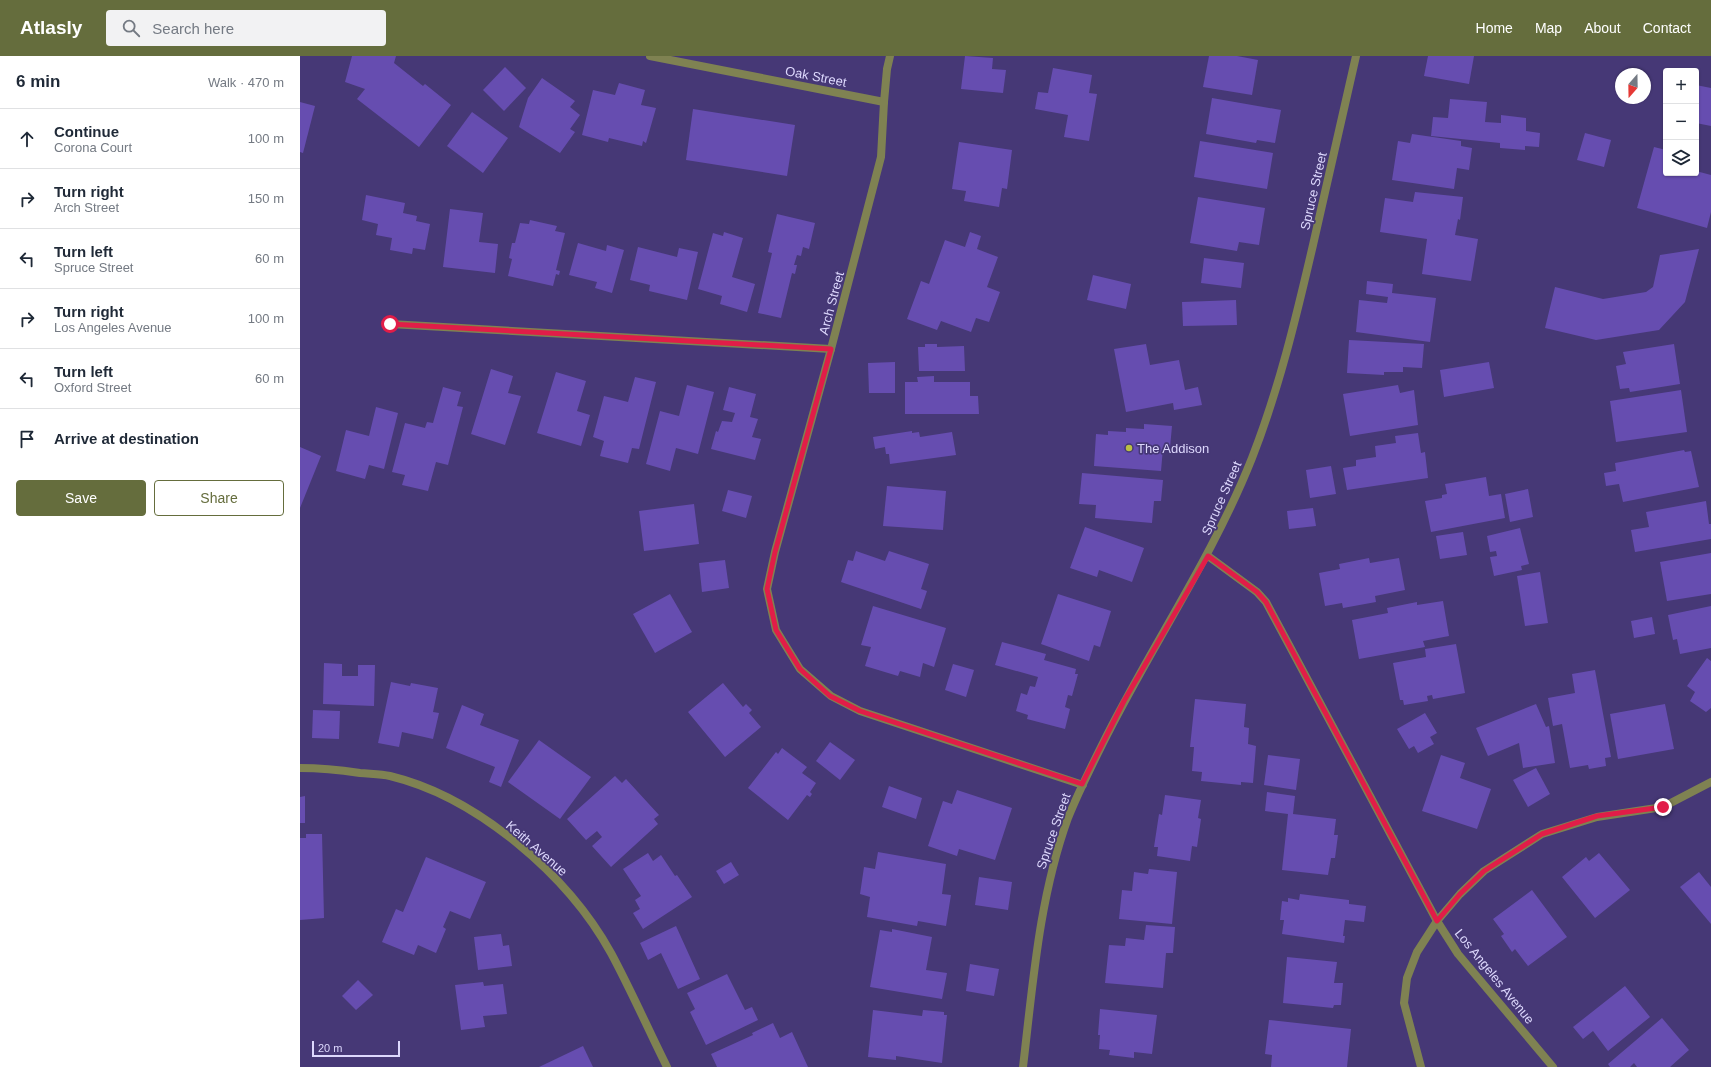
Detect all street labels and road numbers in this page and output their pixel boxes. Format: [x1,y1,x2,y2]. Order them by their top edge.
street label: Oak Street [784,63,848,90]
street label: Spruce Street [1297,150,1330,232]
street label: Arch Street [816,269,847,336]
street label: Spruce Street [1198,458,1245,538]
street label: Spruce Street [1033,791,1074,871]
street label: Keith Avenue [503,818,570,879]
street label: Los Angeles Avenue [1452,926,1537,1027]

